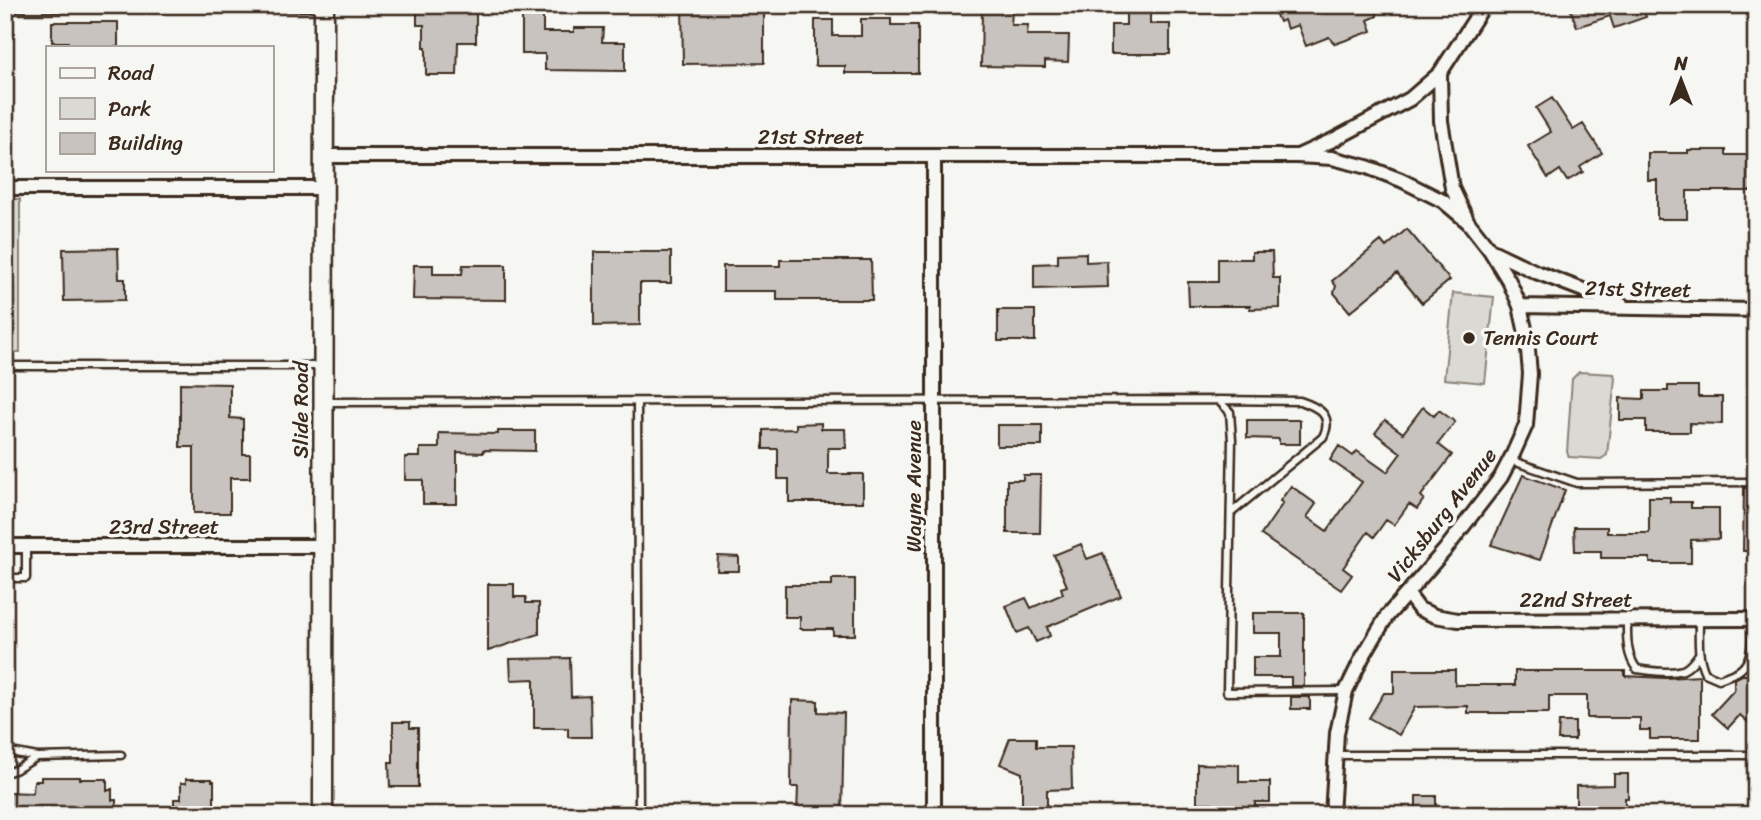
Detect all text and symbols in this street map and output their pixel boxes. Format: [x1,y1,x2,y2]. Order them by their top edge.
legend [46,46,273,172]
north arrow [1646,46,1716,116]
text: N [1673,47,1688,80]
text: Road [108,54,155,92]
text: Park [108,90,151,128]
street label: 21st Street [758,118,864,156]
text: Building [108,124,184,162]
street label: 21st Street [1584,269,1692,309]
place label: Tennis Court [1483,319,1599,357]
marker: Tennis Court [1461,330,1477,346]
street label: Slide Road [282,360,320,459]
street label: Wayne Avenue [895,420,933,552]
street label: Vicksburg Avenue [1377,439,1507,591]
street label: 23rd Street [109,508,219,546]
street label: 22nd Street [1519,581,1633,619]

